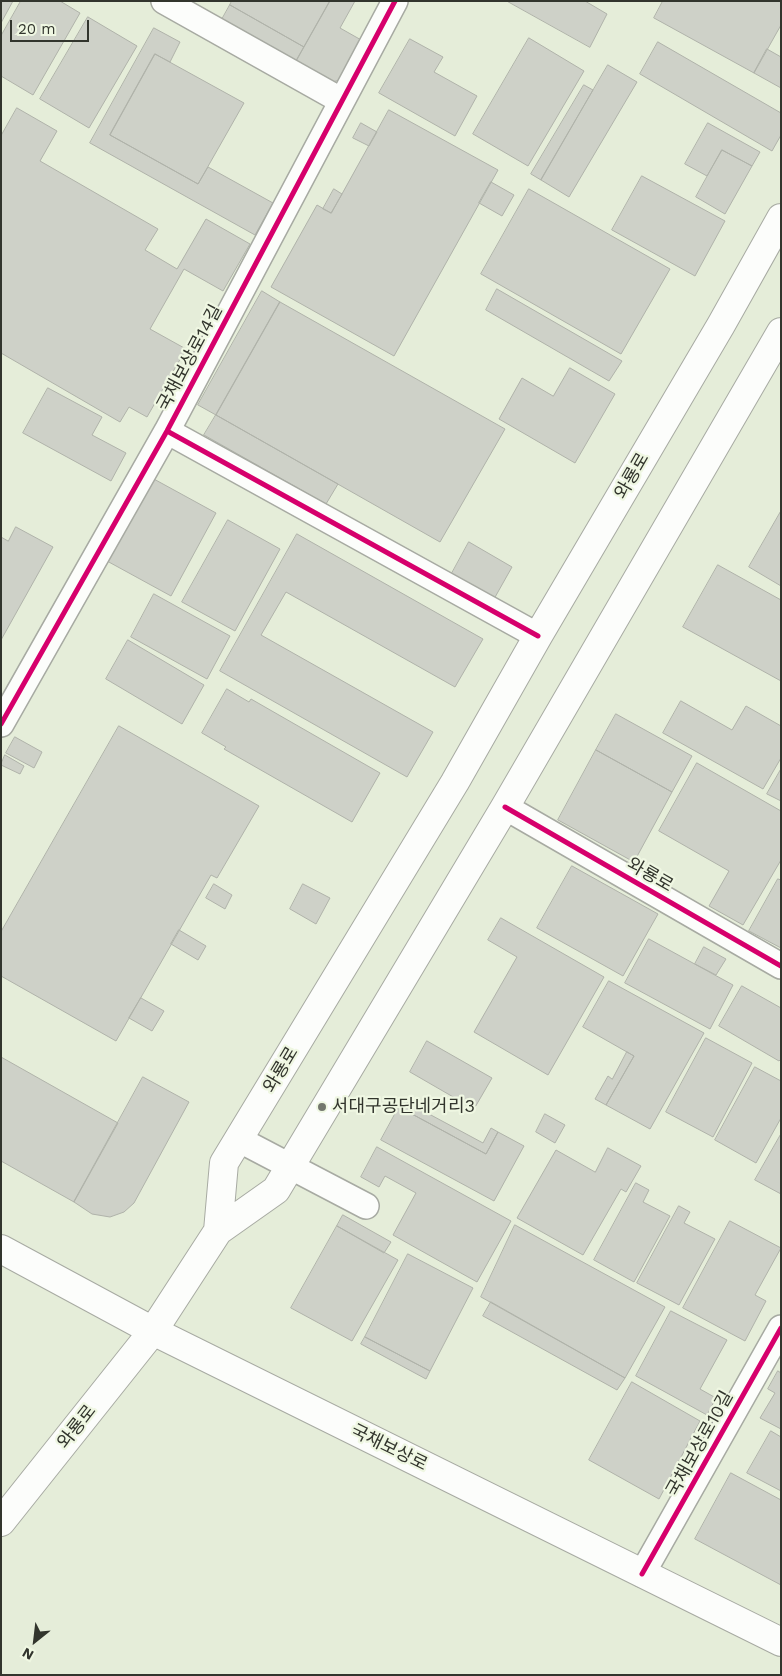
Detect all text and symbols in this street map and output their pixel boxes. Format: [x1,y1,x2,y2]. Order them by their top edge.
scale bar [12,10,91,42]
text: 20 m [18,20,56,38]
street label: 국채보상로14길 [153,301,227,415]
street label: 와룡로 [610,449,654,503]
street label: 와룡로 [623,853,677,897]
street label: 와룡로 [259,1043,303,1097]
place label: 서대구공단네거리3 [332,1096,475,1118]
marker: 서대구공단네거리3 [316,1101,328,1113]
street label: 국채보상로10길 [662,1387,738,1501]
street label: 와룡로 [53,1401,101,1453]
street label: 국채보상로 [347,1420,431,1476]
north arrow [10,1616,60,1666]
text: N [19,1645,36,1664]

